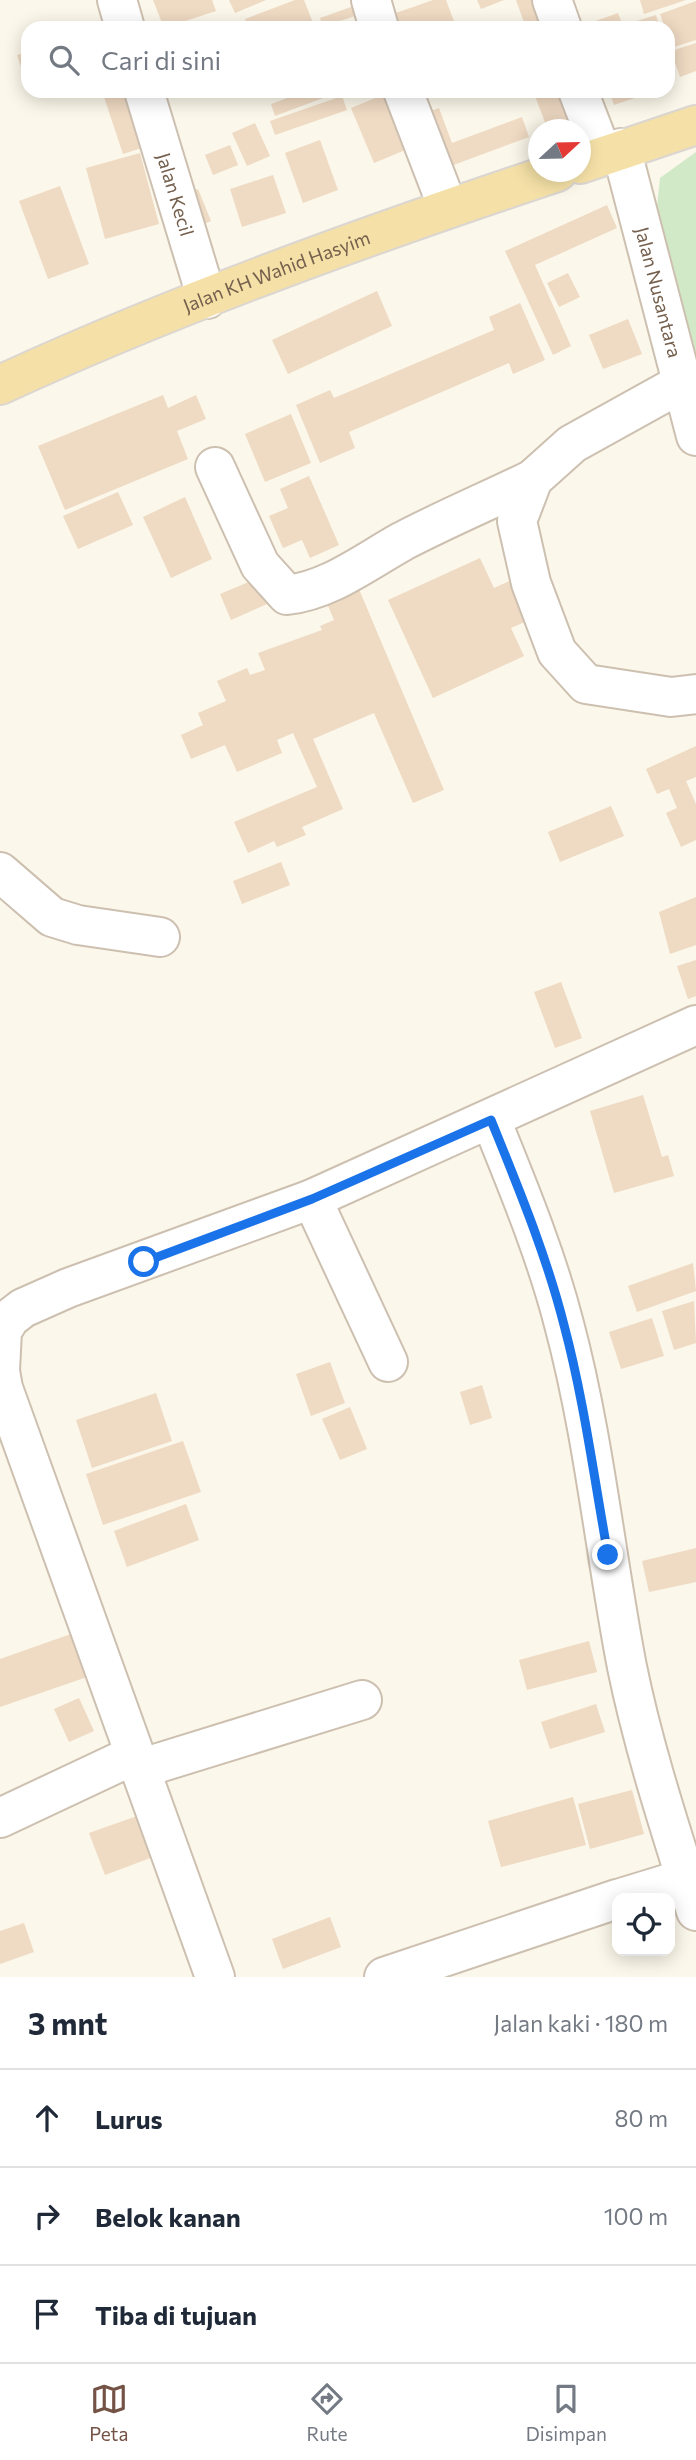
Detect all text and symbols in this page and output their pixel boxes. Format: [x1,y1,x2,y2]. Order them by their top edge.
search box [21,21,675,98]
icon: search [45,41,83,79]
text: Cari di sini [101,44,221,75]
north arrow [528,119,591,182]
street label: Jalan Kecil [152,150,199,239]
street label: Jalan Nusantara [631,224,687,360]
street label: Jalan KH Wahid Hasyim [179,225,373,317]
route start [128,1246,159,1277]
route end [592,1539,623,1570]
map controls [612,1893,675,1956]
button: locate [612,1893,675,1956]
text: 3 mnt [28,2004,107,2041]
text: Jalan kaki · 180 m [493,2009,668,2037]
icon: ahead [28,2099,66,2137]
text: Lurus [95,2103,163,2134]
text: 80 m [615,2104,668,2132]
icon: right [28,2197,66,2235]
text: Belok kanan [95,2201,241,2232]
text: 100 m [604,2202,668,2230]
icon: arrive [28,2295,66,2333]
text: Tiba di tujuan [95,2299,257,2330]
tab: Peta [89,2380,128,2445]
tab: Rute [307,2380,348,2445]
tab: Disimpan [526,2380,607,2445]

